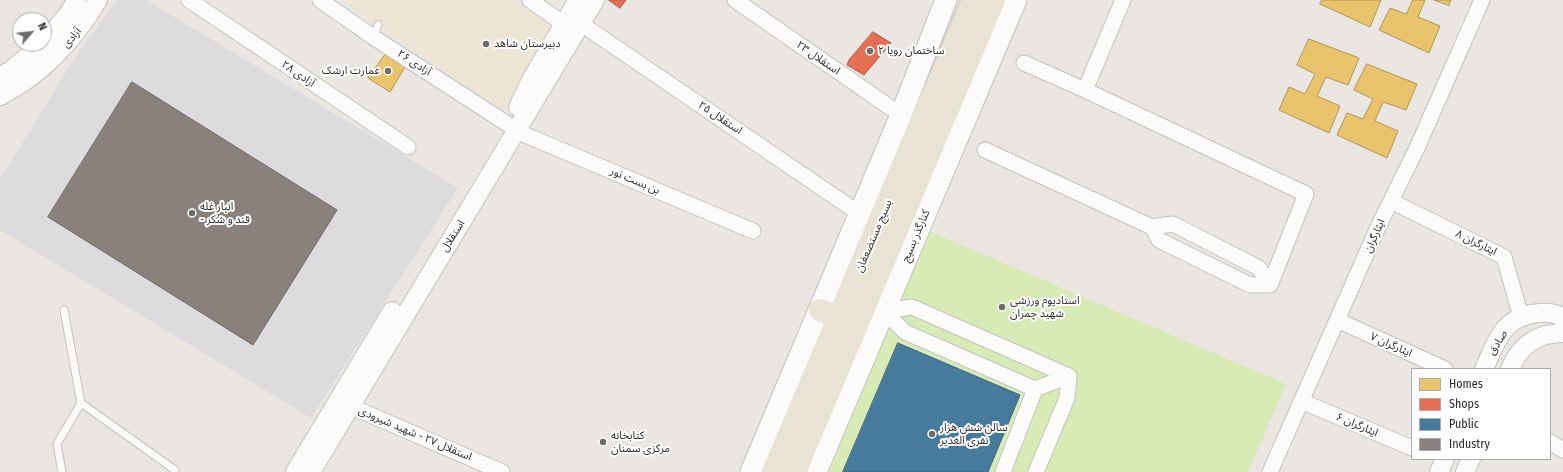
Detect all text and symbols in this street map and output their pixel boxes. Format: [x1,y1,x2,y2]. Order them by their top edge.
north arrow [12,12,52,52]
text: N [35,21,49,33]
street label: آزادی [60,25,84,51]
place label: دبیرستان شاهد [494,37,560,51]
street label: استقلال ۲۳ [794,38,842,78]
marker: دبیرستان شاهد [481,39,491,49]
place label: ساختمان رویا ۲ [878,44,944,58]
marker: ساختمان رویا ۲ [865,46,875,56]
street label: آزادی ۲۶ [395,47,433,79]
street label: آزادی ۲۸ [279,58,317,90]
place label: عمارت ارشک [322,64,380,78]
marker: عمارت ارشک [383,66,393,76]
street label: استقلال ۲۵ [696,98,744,138]
street label: بن بست نور [608,165,662,197]
street label: بسیج مستضعفان [853,198,895,274]
place label: انبار غله - قند و شکر [200,200,250,226]
marker: انبار غله - قند و شکر [187,208,197,218]
street label: کنارگذر بسیج [899,208,933,264]
street label: ایثارگران [1362,217,1388,255]
street label: استقلال [438,218,468,254]
street label: ایثارگران ۸ [1453,227,1499,259]
place label: استادیوم ورزشی شهید چمران [1010,294,1080,320]
marker: استادیوم ورزشی شهید چمران [997,302,1007,312]
street label: صادق [1485,328,1511,358]
street label: ایثارگران ۷ [1368,330,1414,360]
legend [1411,368,1551,460]
text: Homes [1449,377,1483,391]
text: Shops [1449,397,1479,411]
street label: استقلال ۲۷ - شهید شیرودی [356,404,474,464]
street label: ایثارگران ۶ [1334,410,1380,440]
text: Public [1449,417,1479,431]
place label: سالن شش هزار نفری الغدیر [940,421,1008,447]
place label: کتابخانه مرکزی سمنان [611,429,670,455]
marker: سالن شش هزار نفری الغدیر [927,429,937,439]
marker: کتابخانه مرکزی سمنان [598,437,608,447]
text: Industry [1449,437,1490,451]

